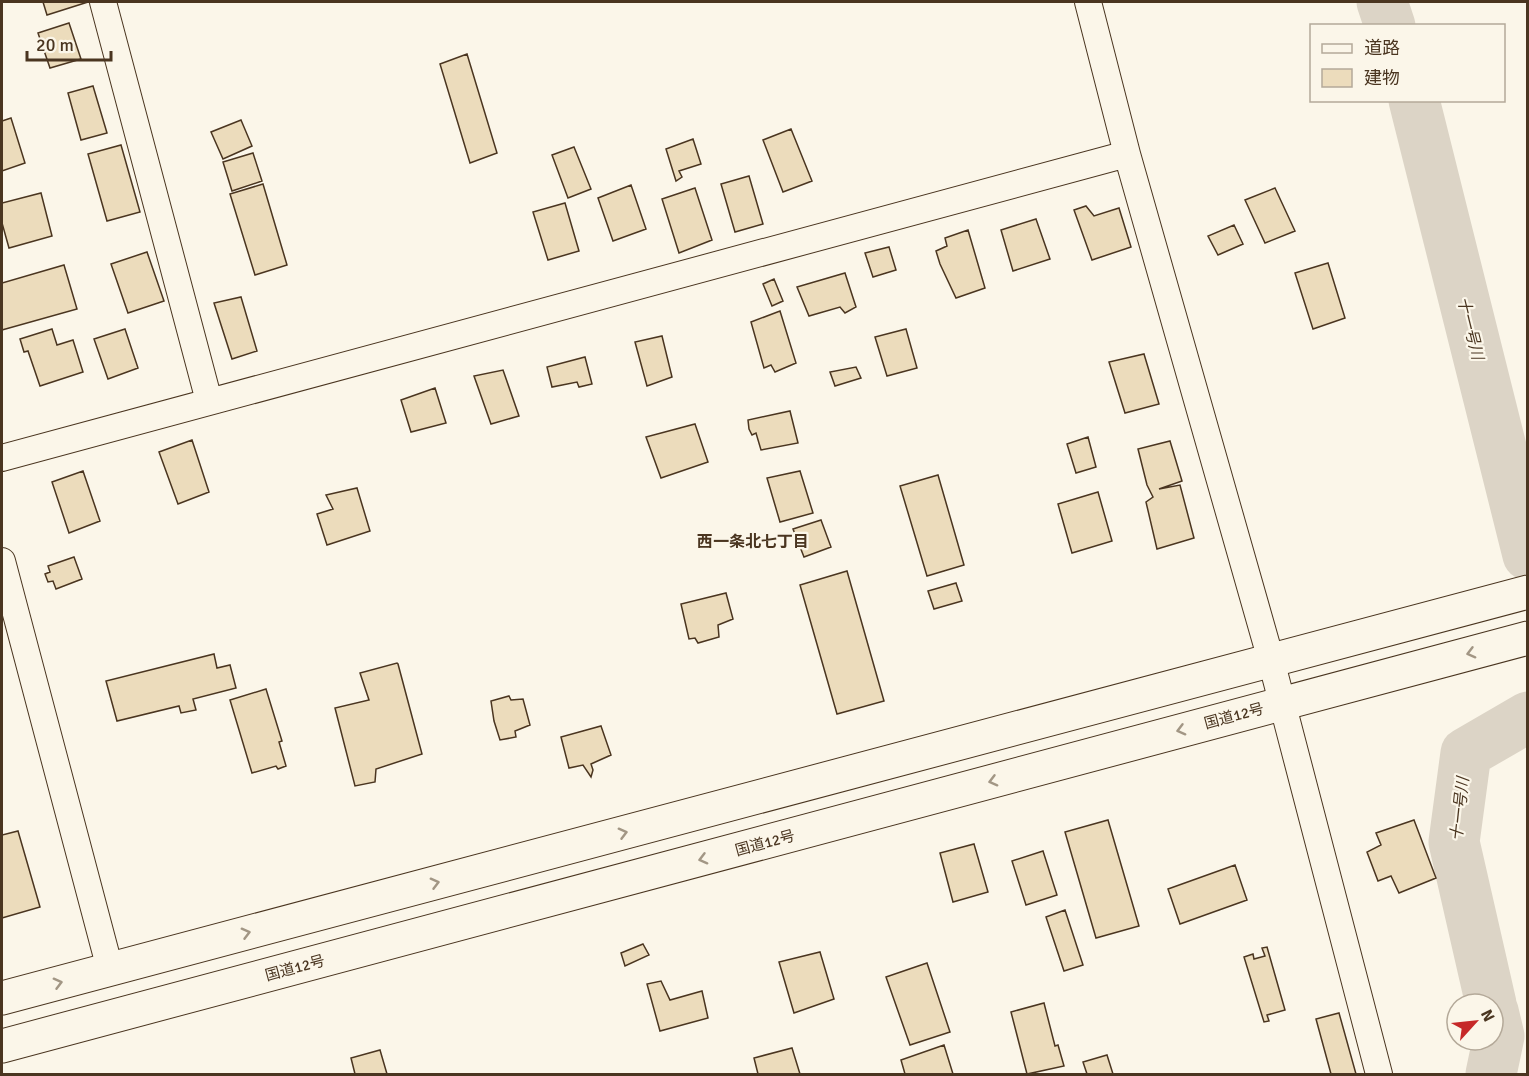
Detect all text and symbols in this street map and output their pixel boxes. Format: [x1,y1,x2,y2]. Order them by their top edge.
scale bar [27,24,111,62]
legend [1310,24,1505,102]
text: 20 m [36,34,74,56]
text: 道路 [1364,37,1400,59]
text: 建物 [1364,67,1400,89]
water label: 十一号川 [1453,295,1488,364]
district label: 西一条北七丁目 [697,532,809,552]
one-way arrow [1466,646,1476,659]
street label: 国道12号 [1202,699,1266,733]
one-way arrow [1176,723,1187,735]
one-way arrow [988,774,999,786]
water label: 十一号川 [1447,774,1473,842]
street label: 国道12号 [733,826,797,860]
one-way arrow [618,827,628,840]
one-way arrow [698,852,709,864]
one-way arrow [429,878,440,890]
one-way arrow [241,928,251,940]
street label: 国道12号 [263,951,327,985]
one-way arrow [53,978,63,991]
north arrow [1445,992,1505,1052]
text: N [1476,1006,1499,1025]

